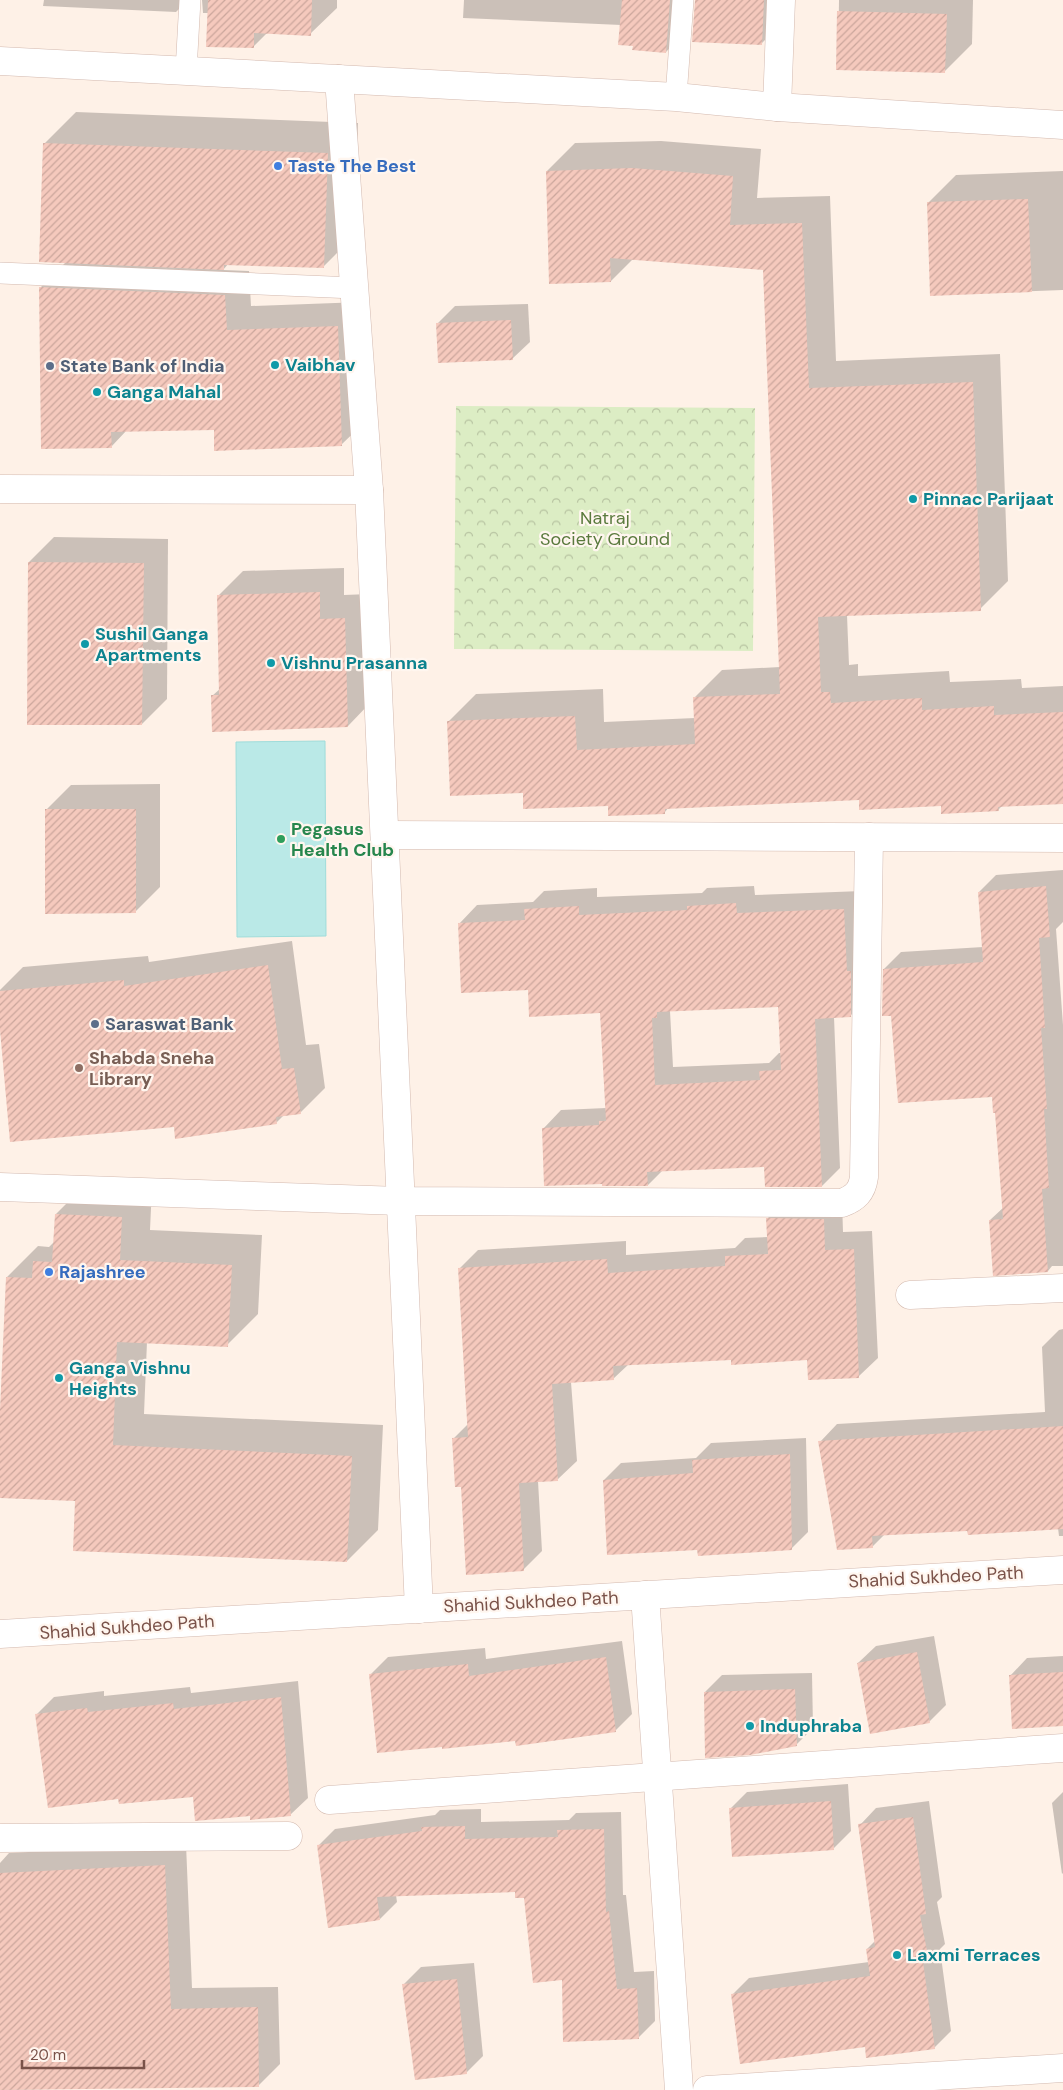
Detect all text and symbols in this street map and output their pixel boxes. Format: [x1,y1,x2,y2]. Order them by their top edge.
place label: Taste The Best [288,154,416,178]
marker: Taste The Best [272,160,284,172]
place label: Vaibhav [285,353,355,377]
place label: State Bank of India [60,354,225,378]
marker: Vaibhav [269,359,281,371]
marker: State Bank of India [44,360,56,372]
place label: Ganga Mahal [107,380,221,404]
marker: Ganga Mahal [91,386,103,398]
place label: Pinnac Parijaat [923,487,1054,511]
marker: Pinnac Parijaat [907,493,919,505]
park label: Natraj Society Ground [540,506,670,551]
place label: Sushil Ganga Apartments [95,622,209,667]
marker: Sushil Ganga Apartments [79,638,91,650]
place label: Vishnu Prasanna [281,651,428,675]
marker: Vishnu Prasanna [265,657,277,669]
place label: Pegasus Health Club [291,817,394,862]
marker: Pegasus Health Club [275,833,287,845]
place label: Saraswat Bank [105,1012,235,1036]
marker: Saraswat Bank [89,1018,101,1030]
place label: Shabda Sneha Library [89,1046,214,1091]
marker: Shabda Sneha Library [73,1062,85,1074]
place label: Rajashree [59,1260,146,1284]
marker: Rajashree [43,1266,55,1278]
place label: Ganga Vishnu Heights [69,1356,191,1401]
marker: Ganga Vishnu Heights [53,1372,65,1384]
street label: Shahid Sukhdeo Path [848,1560,1024,1594]
street label: Shahid Sukhdeo Path [443,1585,619,1619]
street label: Shahid Sukhdeo Path [39,1609,215,1645]
place label: Induphraba [760,1714,862,1738]
marker: Induphraba [744,1720,756,1732]
place label: Laxmi Terraces [907,1943,1041,1967]
marker: Laxmi Terraces [891,1949,903,1961]
scale bar [22,2038,145,2070]
text: 20 m [30,2045,66,2065]

